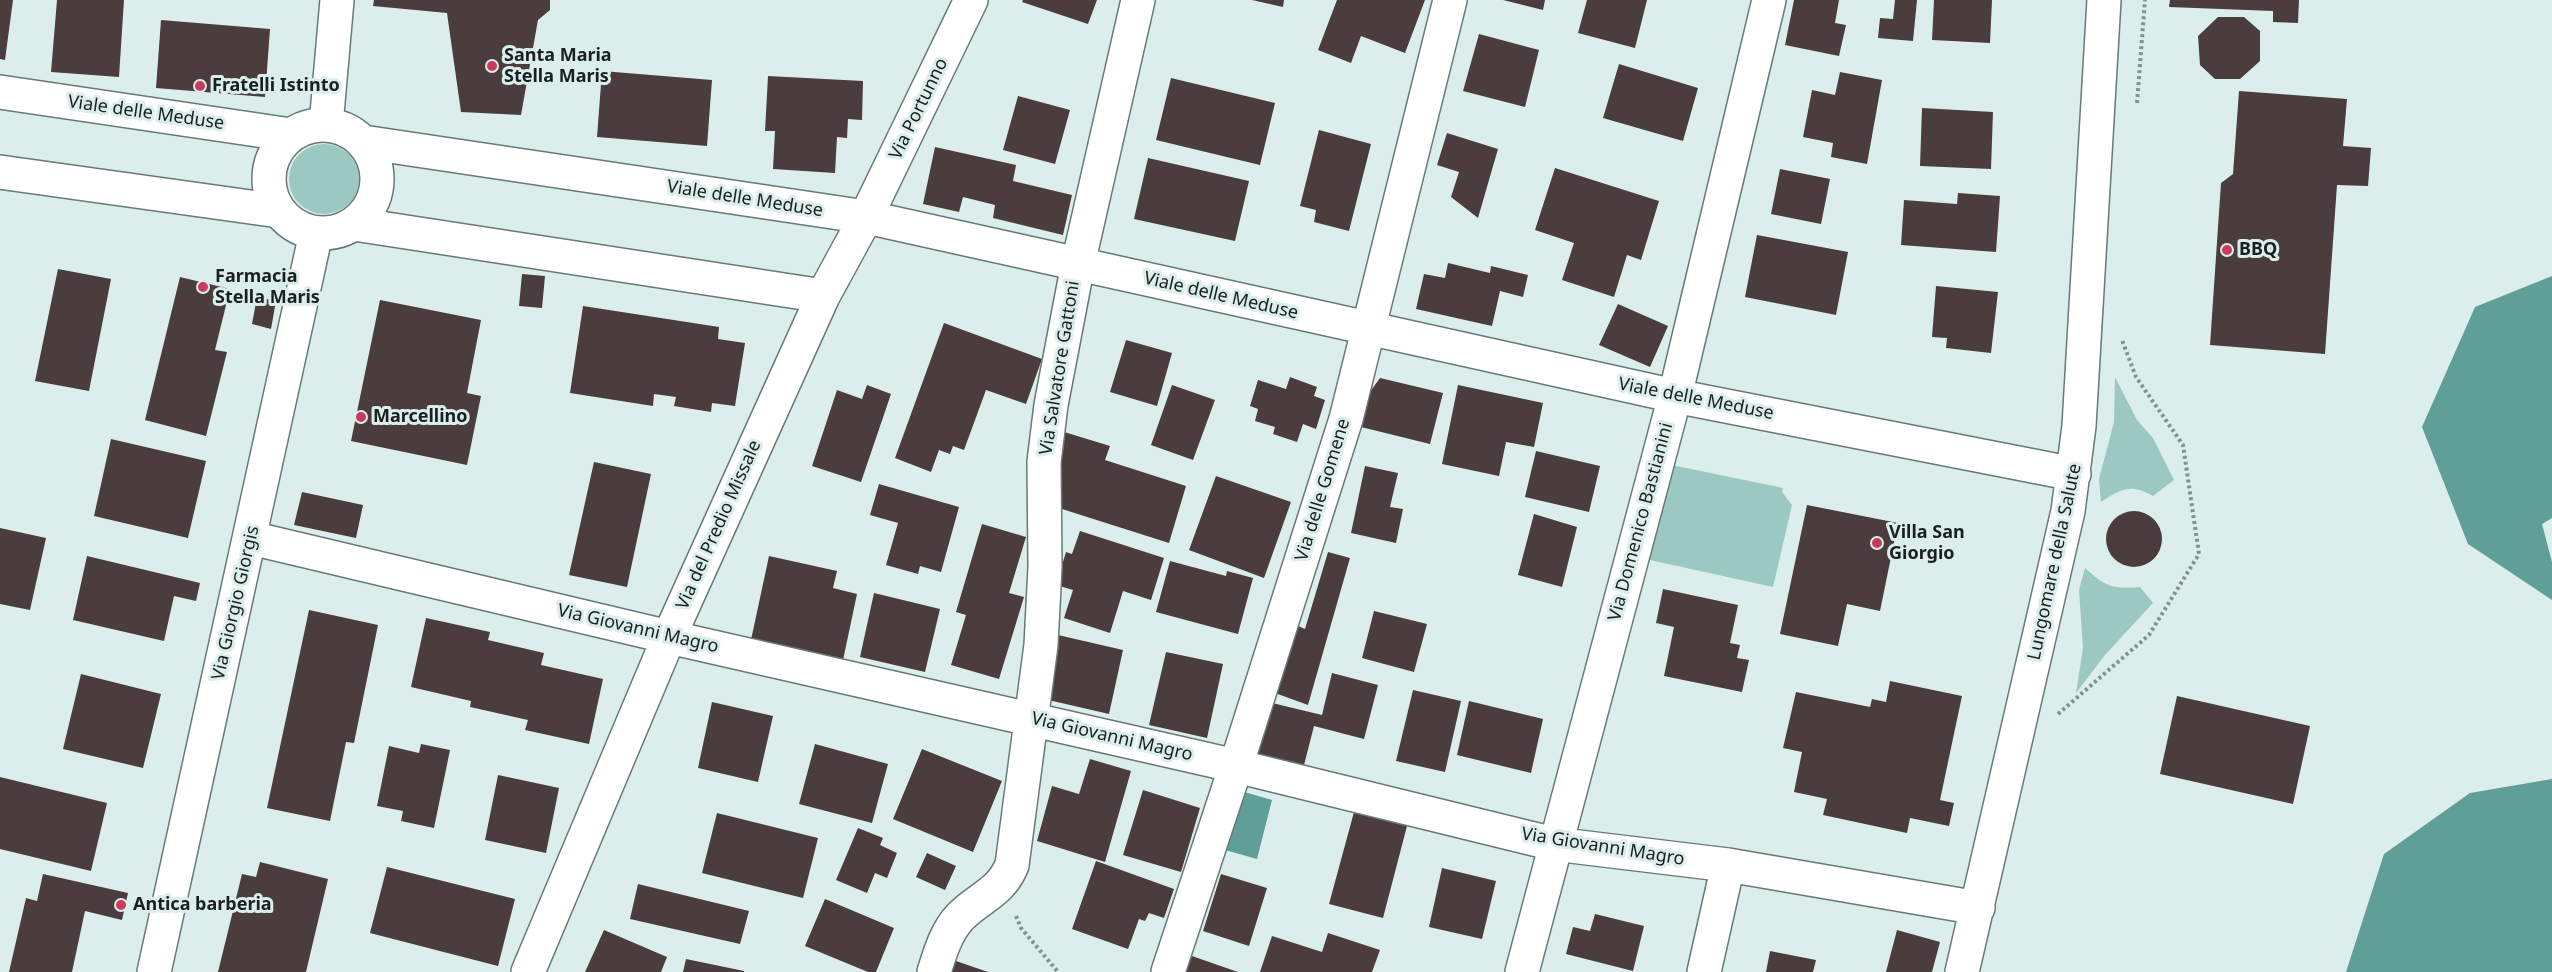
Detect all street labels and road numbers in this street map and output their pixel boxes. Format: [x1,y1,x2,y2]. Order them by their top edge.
street label: Via Portunno [885,55,953,163]
street label: Viale delle Meduse [66,91,226,135]
street label: Viale delle Meduse [665,176,825,222]
street label: Viale delle Meduse [1142,268,1300,324]
street label: Via Salvatore Gattoni [1036,279,1084,457]
street label: Viale delle Meduse [1616,373,1776,425]
street label: Via delle Gomene [1291,416,1355,564]
street label: Via Domenico Bastianini [1604,420,1678,624]
street label: Via del Predio Missale [672,437,766,613]
street label: Lungomare della Salute [2024,462,2086,662]
street label: Via Giorgio Giorgis [208,524,264,682]
street label: Via Giovanni Magro [555,600,721,658]
street label: Via Giovanni Magro [1029,708,1195,766]
street label: Via Giovanni Magro [1520,823,1686,871]

